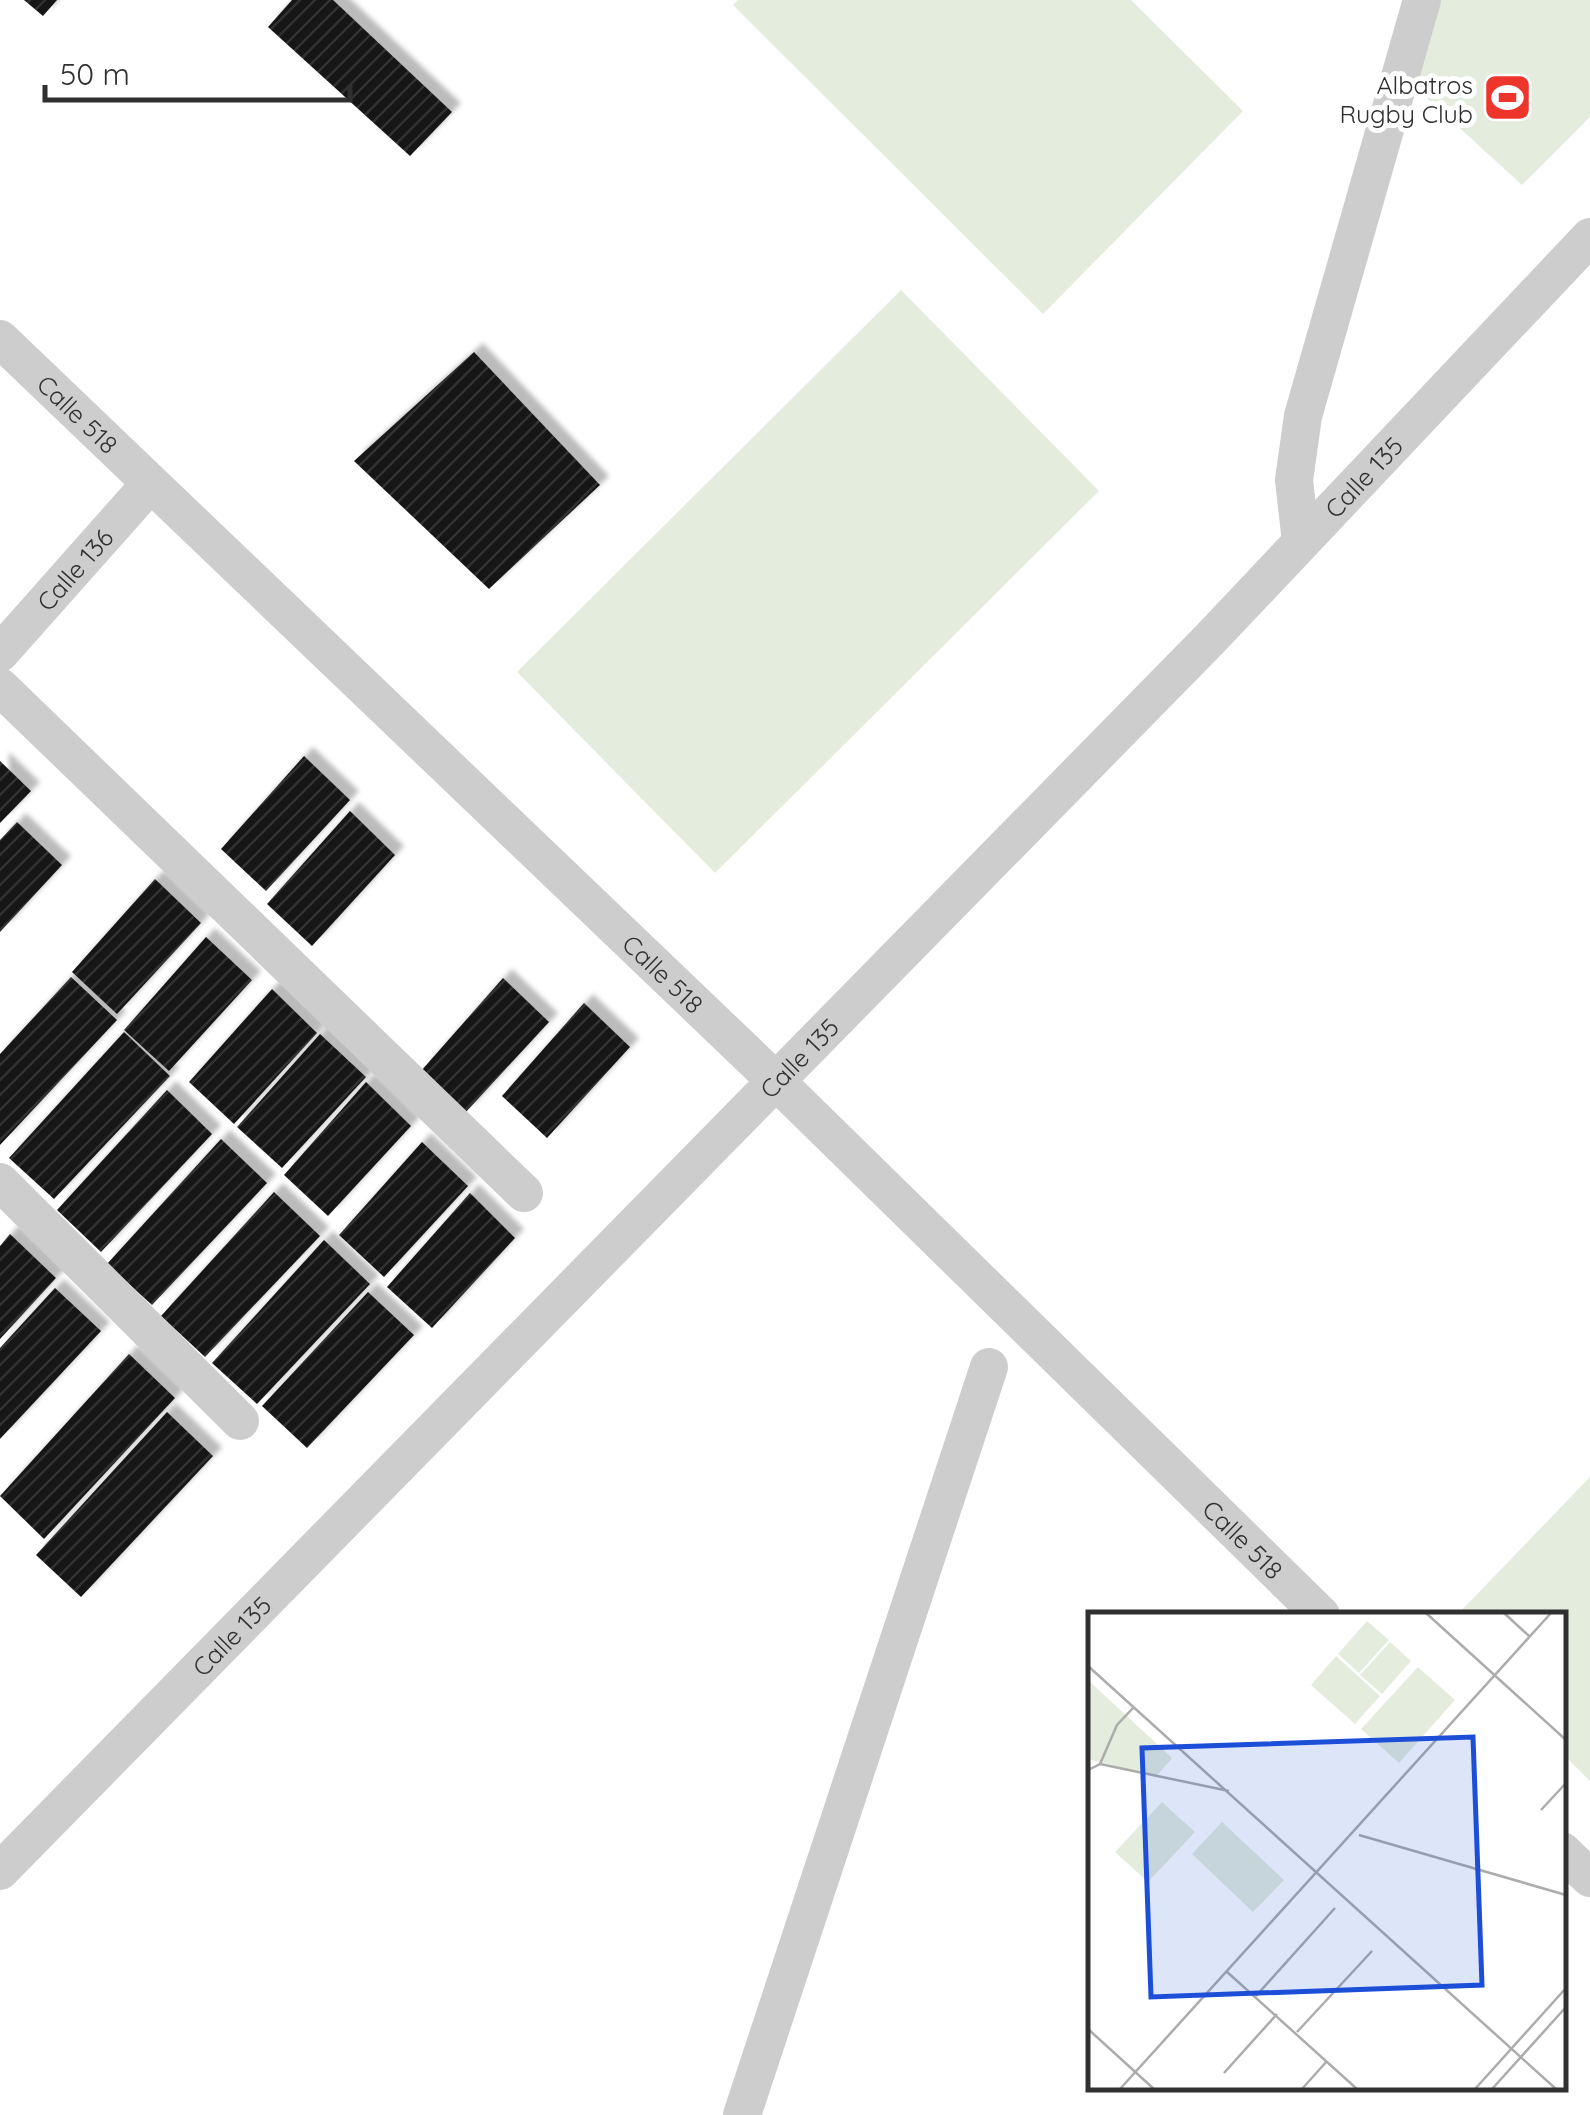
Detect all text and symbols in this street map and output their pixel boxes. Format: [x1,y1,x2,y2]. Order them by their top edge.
scale bar [45,40,350,102]
text: 50 m [60,55,130,93]
place label: Albatros Rugby Club [1339,69,1473,129]
sports icon: Albatros Rugby Club [1482,72,1534,124]
street label: Calle 518 [31,368,125,459]
street label: Calle 135 [1318,430,1409,524]
street label: Calle 136 [30,522,119,617]
street label: Calle 518 [617,928,710,1019]
street label: Calle 135 [753,1011,845,1104]
street label: Calle 518 [1197,1493,1290,1585]
street label: Calle 135 [185,1589,277,1682]
inset map [1088,1612,1565,2090]

